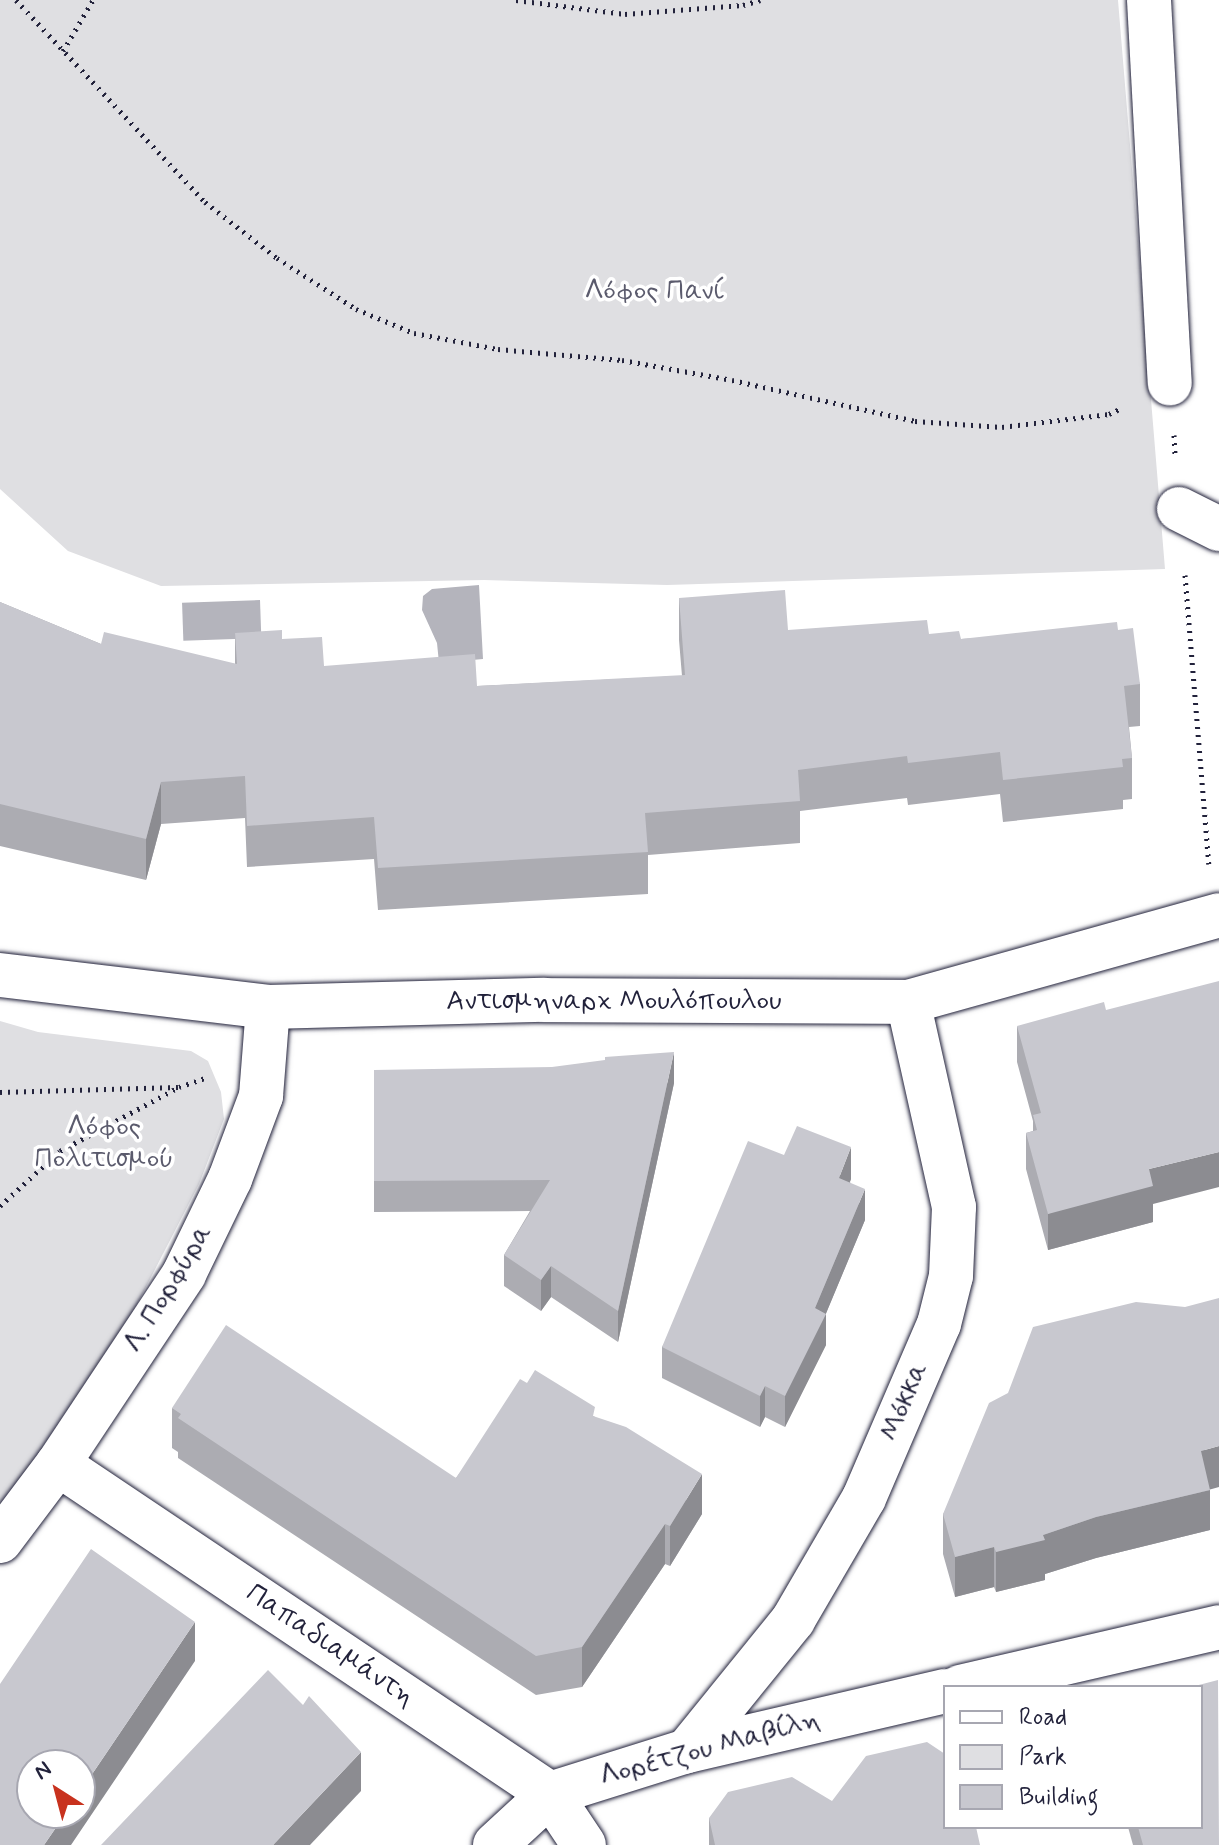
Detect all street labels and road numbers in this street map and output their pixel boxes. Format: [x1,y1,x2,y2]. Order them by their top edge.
street label: Αντισμηναρχ Μουλόπουλου [446,985,782,1019]
street label: Λ. Πορφύρα [118,1219,220,1359]
street label: Μόκκα [873,1358,937,1446]
street label: Παπαδιαμάντη [239,1577,421,1715]
street label: Λορέτζου Μαβίλη [596,1703,824,1795]

